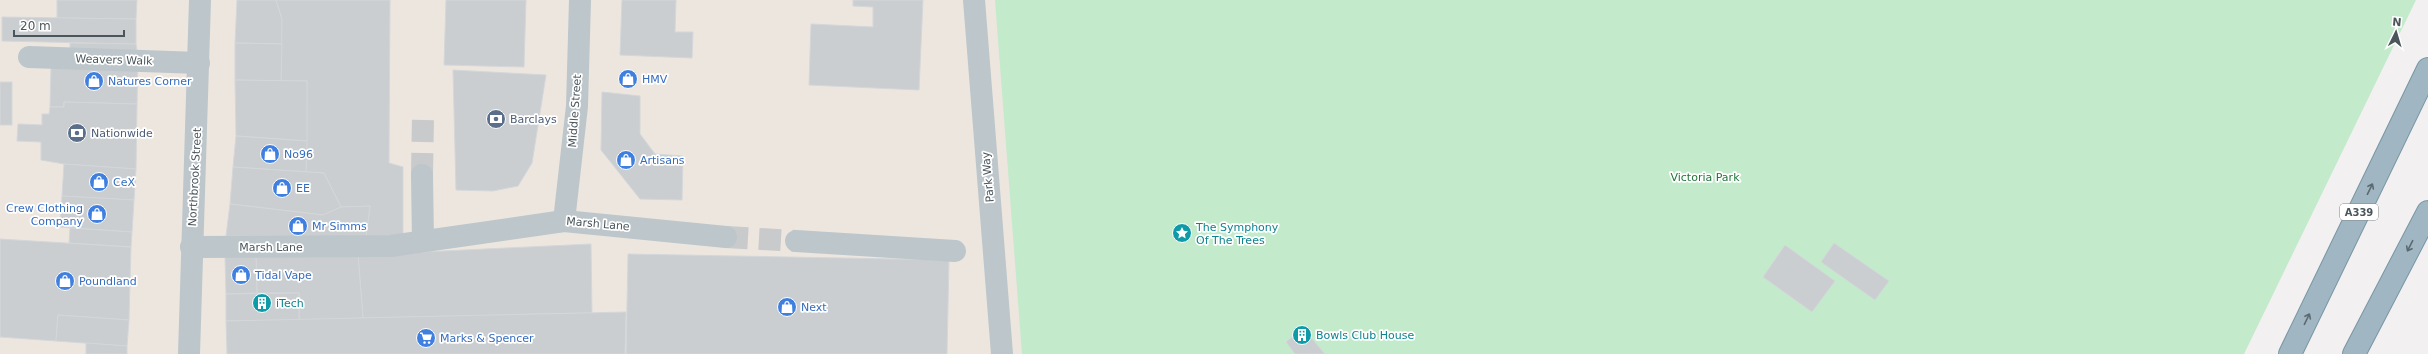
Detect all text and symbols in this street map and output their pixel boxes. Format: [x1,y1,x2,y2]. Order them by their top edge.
scale bar [14,12,124,38]
north arrow [2376,12,2416,52]
text: N [2392,16,2402,29]
text: 20 m [20,19,51,33]
street label: Weavers Walk [75,52,153,68]
shop icon: HMV [617,68,639,90]
shop icon: Natures Corner [83,70,105,92]
street label: Middle Street [566,73,584,148]
place label: HMV [642,73,668,86]
place label: Natures Corner [108,75,192,88]
bank icon: Barclays [485,108,507,130]
place label: Barclays [510,113,557,126]
bank icon: Nationwide [66,122,88,144]
place label: Nationwide [91,127,153,140]
street label: Northbrook Street [186,127,204,227]
shop icon: No96 [259,143,281,165]
place label: No96 [284,148,313,161]
shop icon: Artisans [615,149,637,171]
street label: Park Way [979,151,997,203]
place label: Artisans [640,154,685,167]
shop icon: CeX [88,171,110,193]
park label: Victoria Park [1670,171,1740,184]
place label: CeX [113,176,135,189]
shop icon: EE [271,177,293,199]
place label: EE [296,182,310,195]
one-way arrow [2367,184,2374,196]
place label: Crew Clothing Company [6,202,83,228]
shop icon: Crew Clothing Company [86,203,108,225]
road number: A339 [2340,204,2378,220]
shop icon: Mr Simms [287,215,309,237]
street label: Marsh Lane [566,215,630,233]
place label: Mr Simms [312,220,367,233]
place label: The Symphony Of The Trees [1195,221,1279,247]
place icon: The Symphony Of The Trees [1171,222,1193,244]
one-way arrow [2406,240,2413,252]
street label: Marsh Lane [239,241,303,254]
shop icon: Tidal Vape [230,264,252,286]
place label: Tidal Vape [254,269,312,282]
shop icon: Poundland [54,270,76,292]
place label: Poundland [79,275,137,288]
building icon: iTech [251,292,273,314]
shop icon: Next [776,296,798,318]
place label: iTech [276,297,304,310]
place label: Next [801,301,827,314]
one-way arrow [2304,313,2311,325]
building icon: Bowls Club House [1291,324,1313,346]
supermarket icon: Marks & Spencer [415,327,437,349]
place label: Bowls Club House [1316,329,1414,342]
place label: Marks & Spencer [440,332,534,345]

